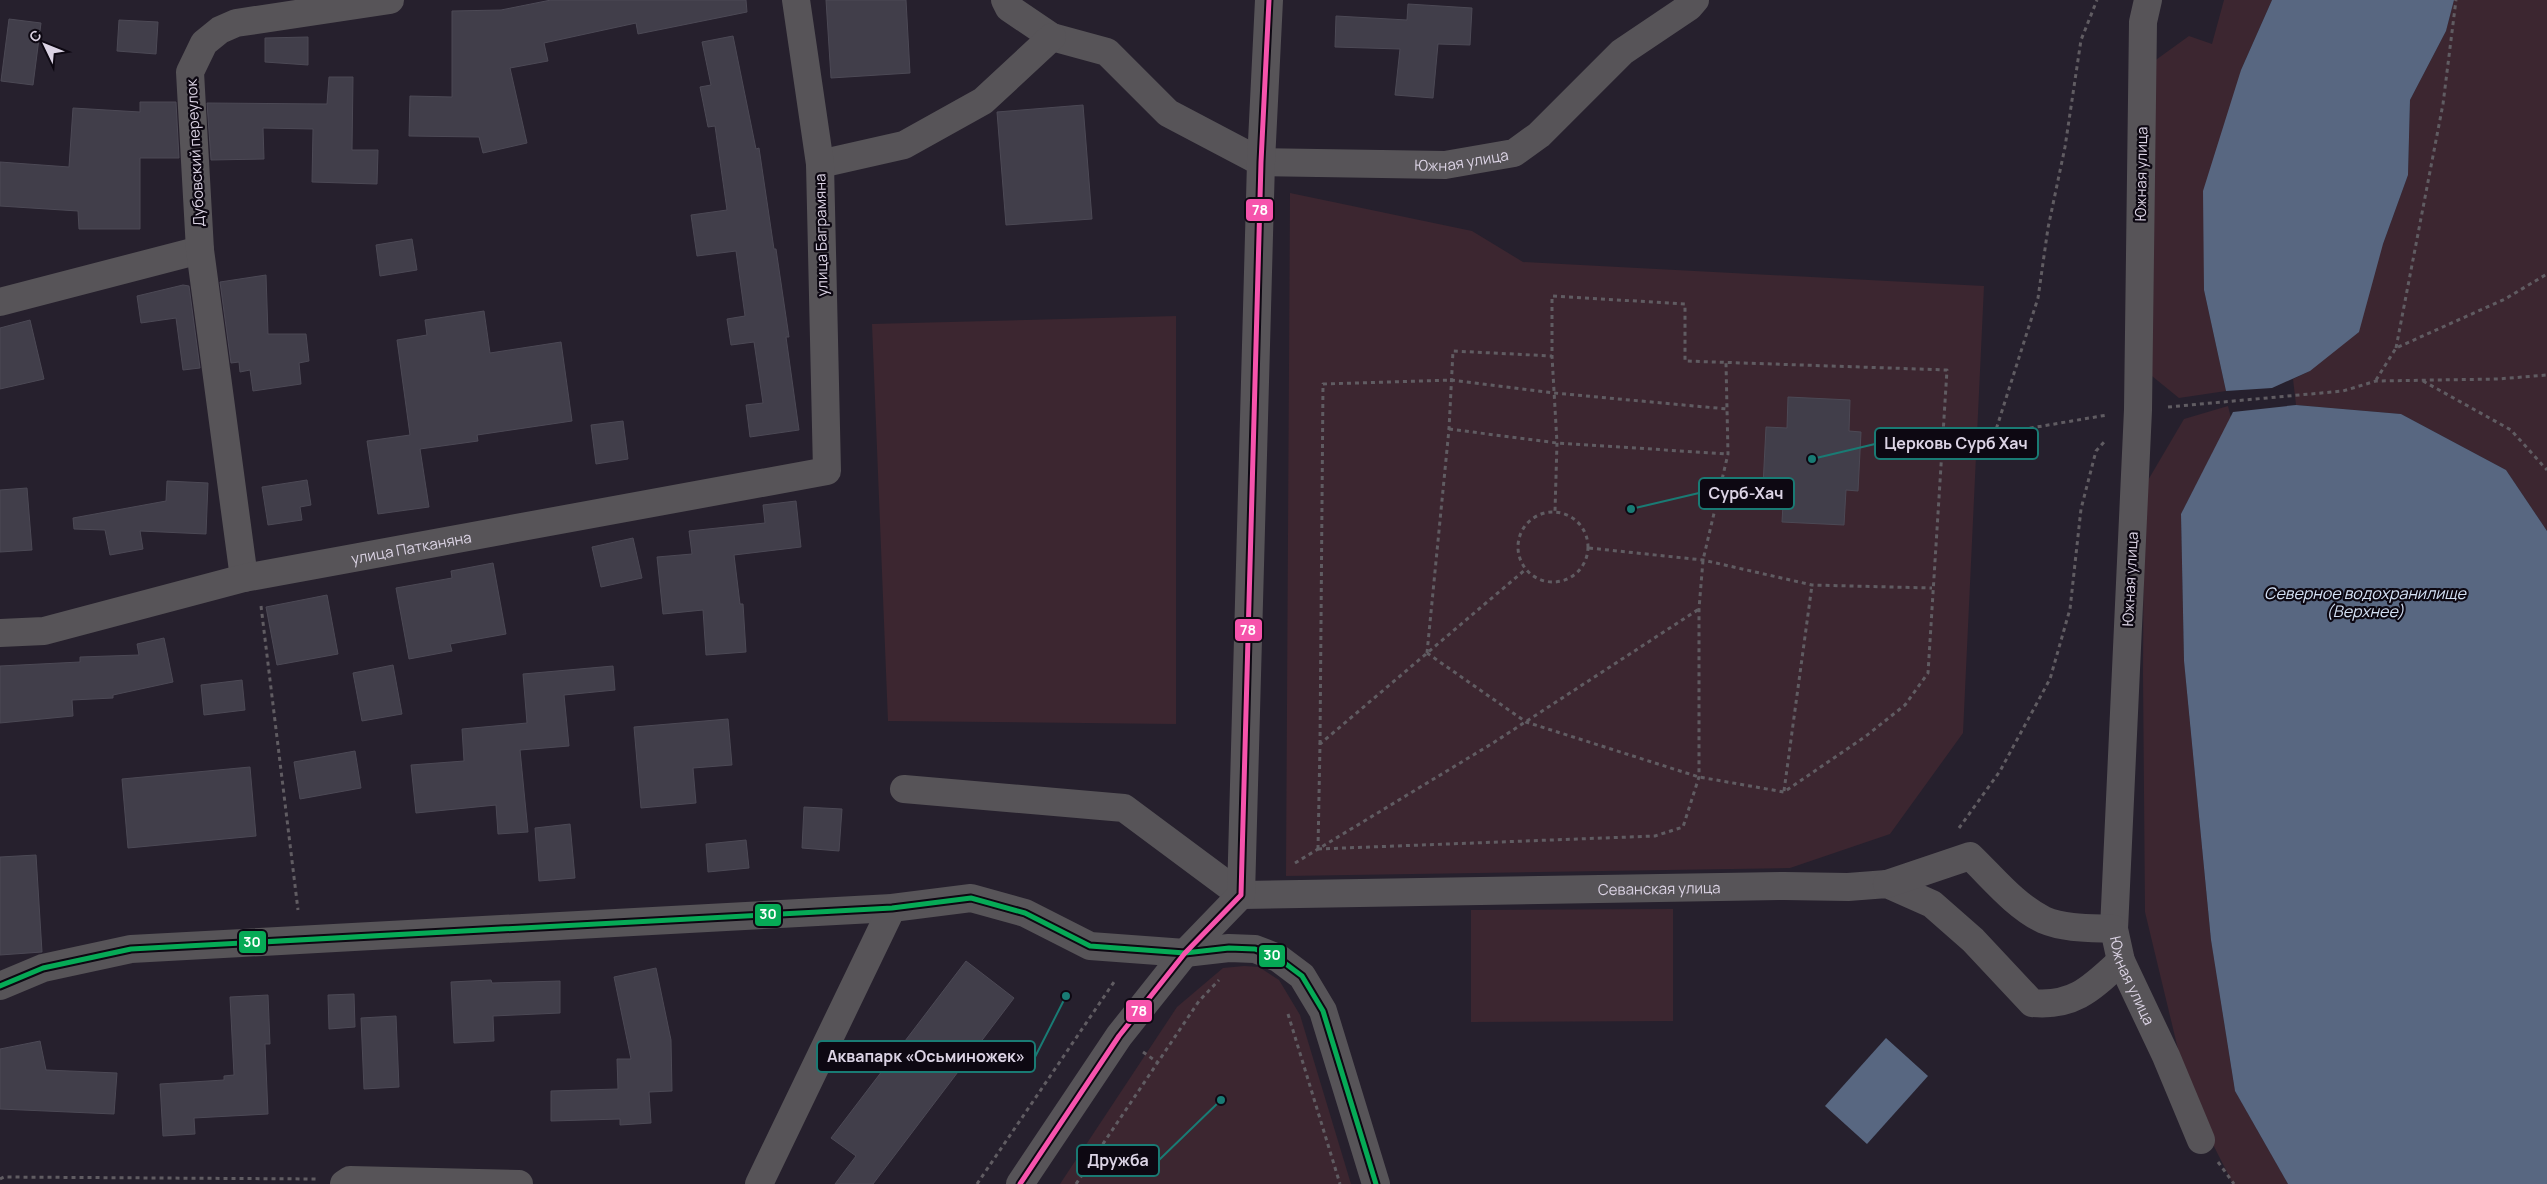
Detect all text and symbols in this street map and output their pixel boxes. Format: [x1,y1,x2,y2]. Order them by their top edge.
north arrow [20,20,70,70]
text: С [25,26,46,46]
street label: Дубовский переулок [181,78,209,227]
street label: Южная улица [2130,126,2152,222]
street label: Южная улица [1414,144,1510,176]
street label: улица Баграмяна [809,173,833,297]
line badge: 78 [1245,198,1274,222]
text: 78 [1252,200,1268,219]
callout: Церковь Сурб Хач [1875,428,2038,459]
text: Церковь Сурб Хач [1884,432,2028,454]
callout: Сурб-Хач [1699,478,1794,509]
text: Сурб-Хач [1708,482,1784,504]
street label: улица Патканяна [349,526,473,569]
street label: Южная улица [2117,531,2143,627]
water label: Северное водохранилище (Верхнее) [2264,582,2468,622]
line badge: 78 [1234,618,1263,642]
text: 78 [1240,620,1256,639]
street label: Севанская улица [1598,877,1721,900]
line badge: 30 [754,903,782,927]
text: 30 [759,904,777,923]
line badge: 30 [238,930,267,954]
text: 30 [243,932,261,951]
street label: Южная улица [2105,934,2160,1028]
line badge: 30 [1258,944,1286,968]
text: 30 [1263,945,1281,964]
line badge: 78 [1125,999,1153,1023]
text: 78 [1131,1001,1147,1020]
callout: Аквапарк «Осьминожек» [817,1041,1035,1072]
text: Аквапарк «Осьминожек» [827,1045,1025,1067]
callout: Дружба [1077,1145,1159,1176]
text: Дружба [1087,1149,1149,1171]

